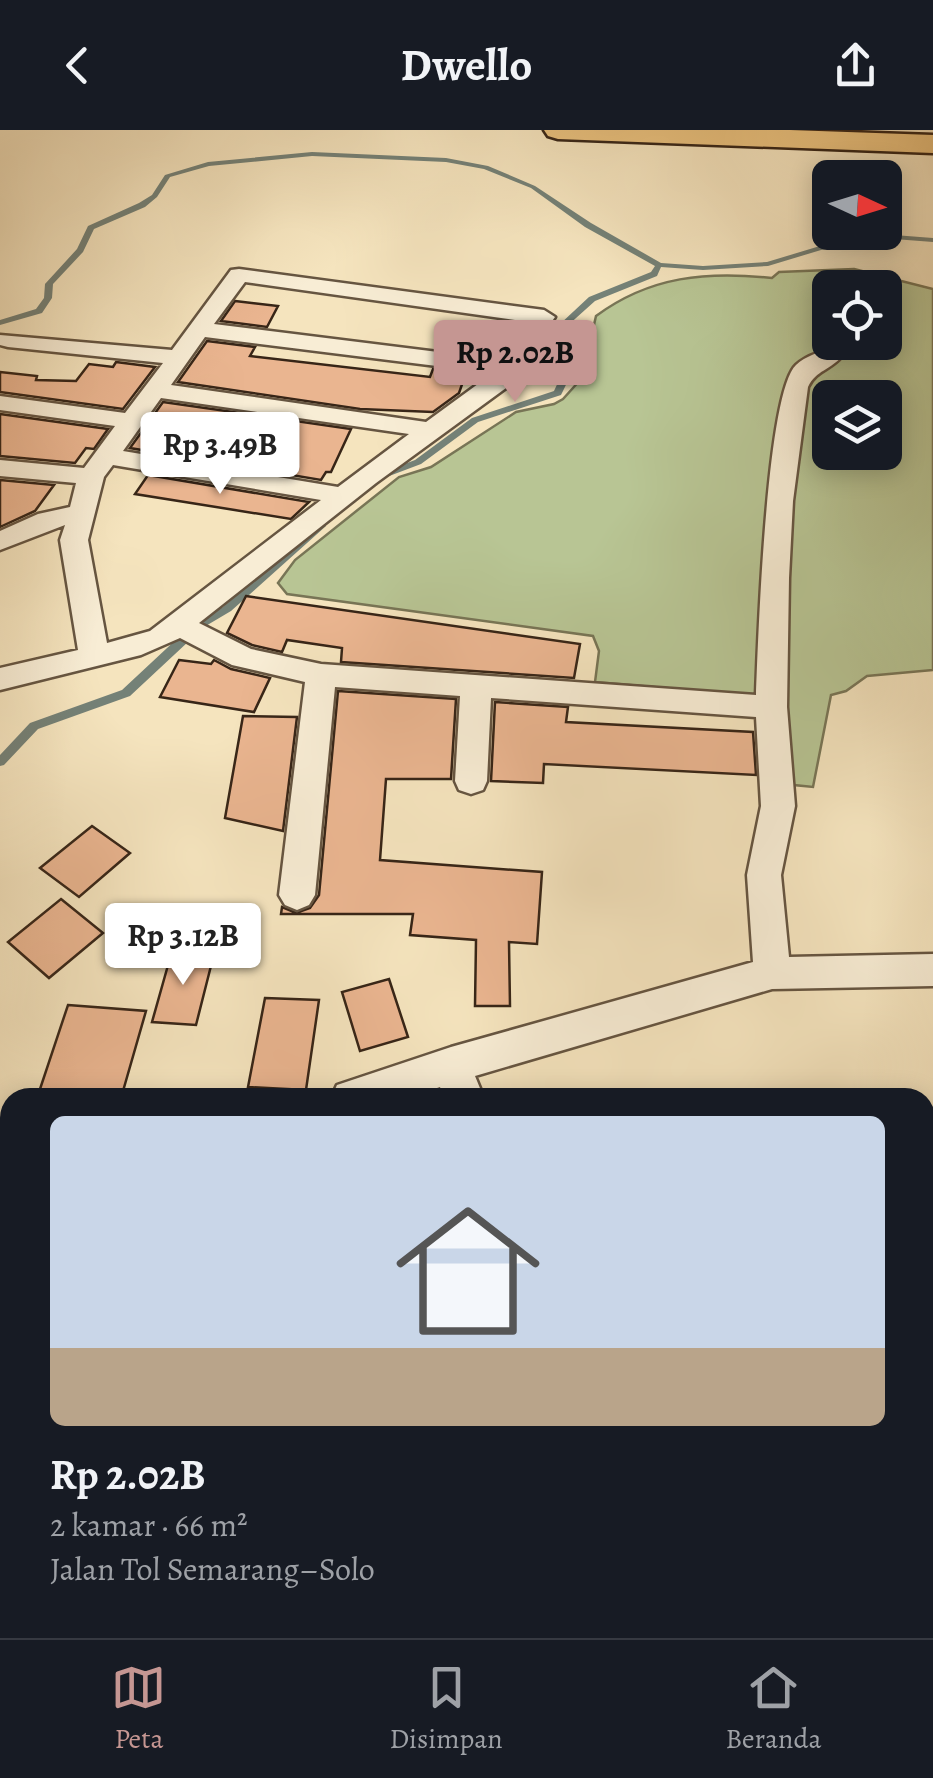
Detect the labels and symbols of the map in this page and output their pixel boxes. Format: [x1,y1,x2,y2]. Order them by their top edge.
north arrow [812,160,902,250]
pin: Rp 2.02B [412,320,618,405]
pin: Rp 3.49B [117,412,323,497]
pin: Rp 3.12B [80,903,286,988]

